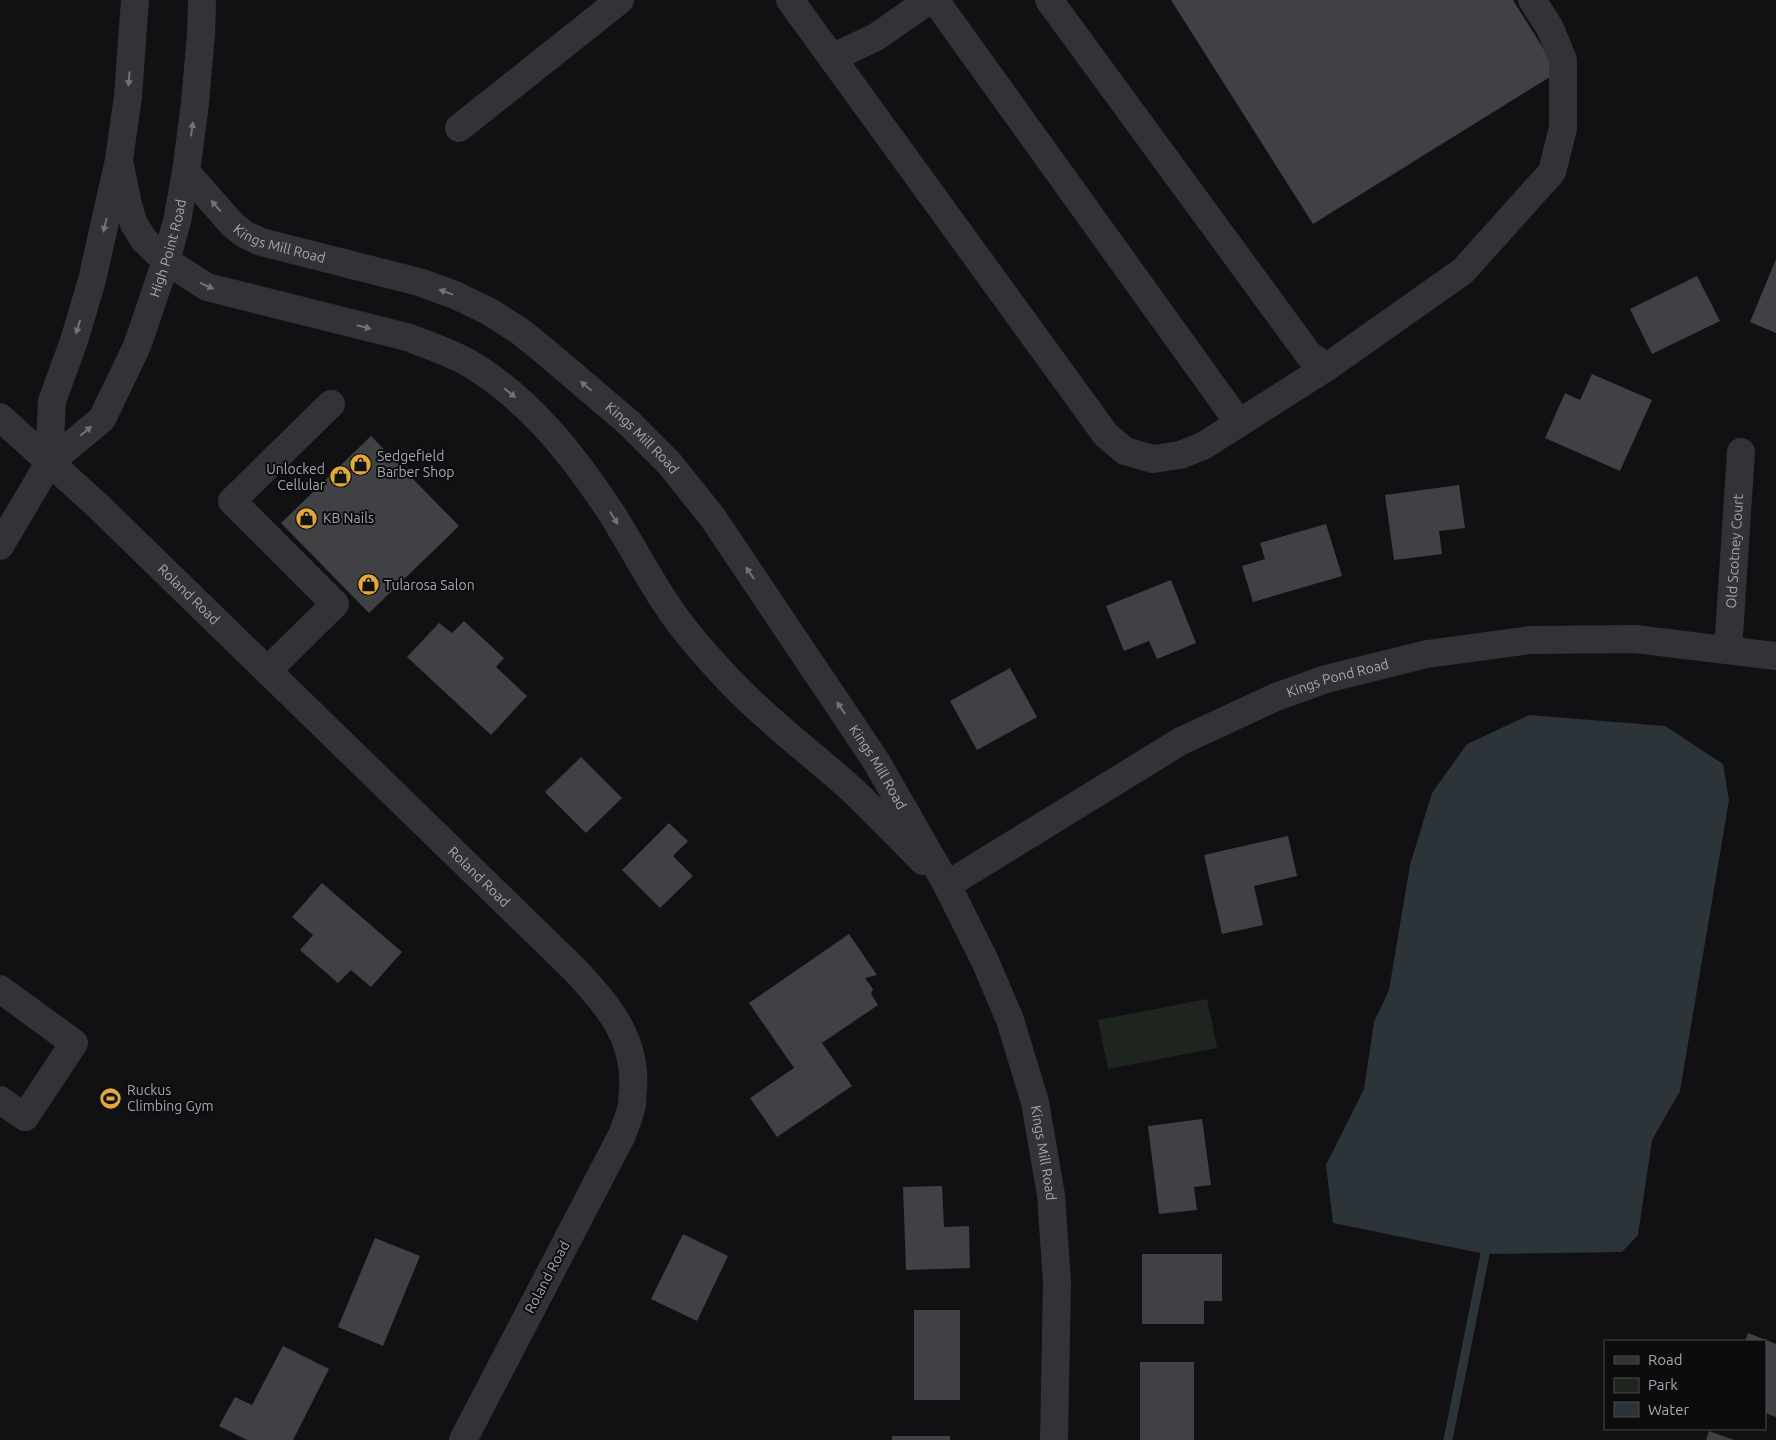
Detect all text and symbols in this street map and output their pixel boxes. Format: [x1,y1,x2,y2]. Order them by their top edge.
one-way arrow [125,71,133,87]
one-way arrow [188,121,196,137]
street label: High Point Road [146,198,189,299]
one-way arrow [210,200,222,212]
one-way arrow [101,217,109,233]
street label: Kings Mill Road [230,221,327,266]
one-way arrow [200,282,214,290]
one-way arrow [438,287,453,295]
one-way arrow [74,320,82,335]
one-way arrow [357,323,372,331]
one-way arrow [580,381,593,392]
one-way arrow [504,388,517,399]
street label: Kings Mill Road [602,399,682,477]
one-way arrow [80,426,93,437]
place label: Sedgefield Barber Shop [377,448,455,480]
shop icon: Sedgefield Barber Shop [349,452,373,476]
place label: Unlocked Cellular [266,461,326,493]
shop icon: Unlocked Cellular [329,465,353,489]
street label: Old Scotney Court [1723,493,1746,609]
shop icon: KB Nails [295,506,319,530]
place label: KB Nails [323,510,374,526]
one-way arrow [609,511,618,524]
street label: Roland Road [155,561,223,628]
one-way arrow [745,567,755,580]
shop icon: Tularosa Salon [356,573,380,597]
place label: Tularosa Salon [384,577,475,593]
street label: Kings Pond Road [1284,656,1390,701]
one-way arrow [836,702,846,715]
street label: Kings Mill Road [846,722,910,812]
street label: Roland Road [445,843,513,910]
place label: Ruckus Climbing Gym [127,1082,214,1114]
sports icon: Ruckus Climbing Gym [99,1086,123,1110]
street label: Kings Mill Road [1028,1104,1059,1201]
street label: Roland Road [521,1238,573,1316]
legend [1604,1340,1766,1430]
text: Road [1648,1351,1683,1368]
text: Park [1648,1376,1678,1393]
text: Water [1648,1401,1689,1418]

